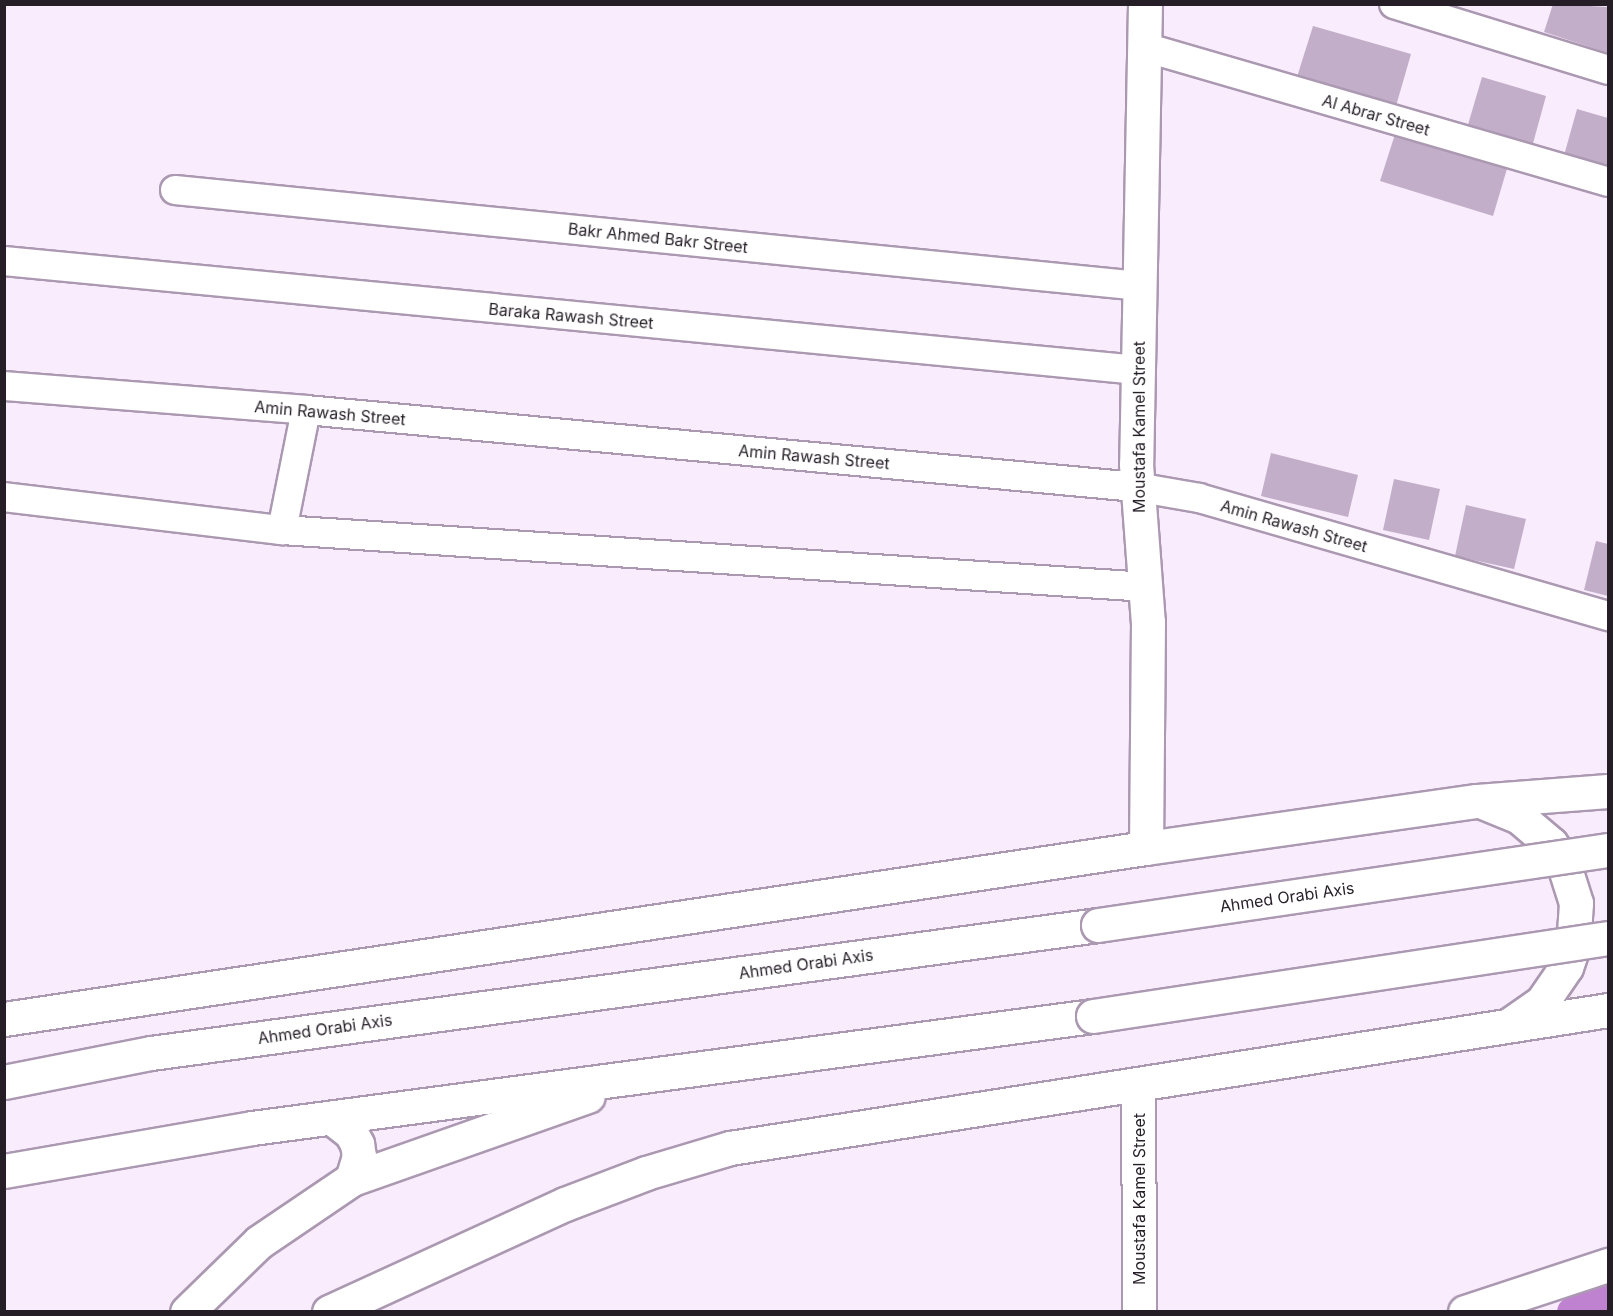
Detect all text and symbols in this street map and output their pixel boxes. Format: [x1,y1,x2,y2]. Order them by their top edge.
street label: Al Abrar Street [1320,90,1432,140]
street label: Bakr Ahmed Bakr Street [567,219,749,257]
street label: Baraka Rawash Street [488,299,654,333]
street label: Moustafa Kamel Street [1129,341,1149,513]
street label: Amin Rawash Street [254,397,406,429]
street label: Amin Rawash Street [738,441,890,473]
street label: Amin Rawash Street [1218,496,1370,556]
street label: Ahmed Orabi Axis [1218,878,1356,916]
street label: Ahmed Orabi Axis [737,945,875,983]
street label: Ahmed Orabi Axis [256,1010,394,1048]
street label: Moustafa Kamel Street [1129,1113,1149,1285]

